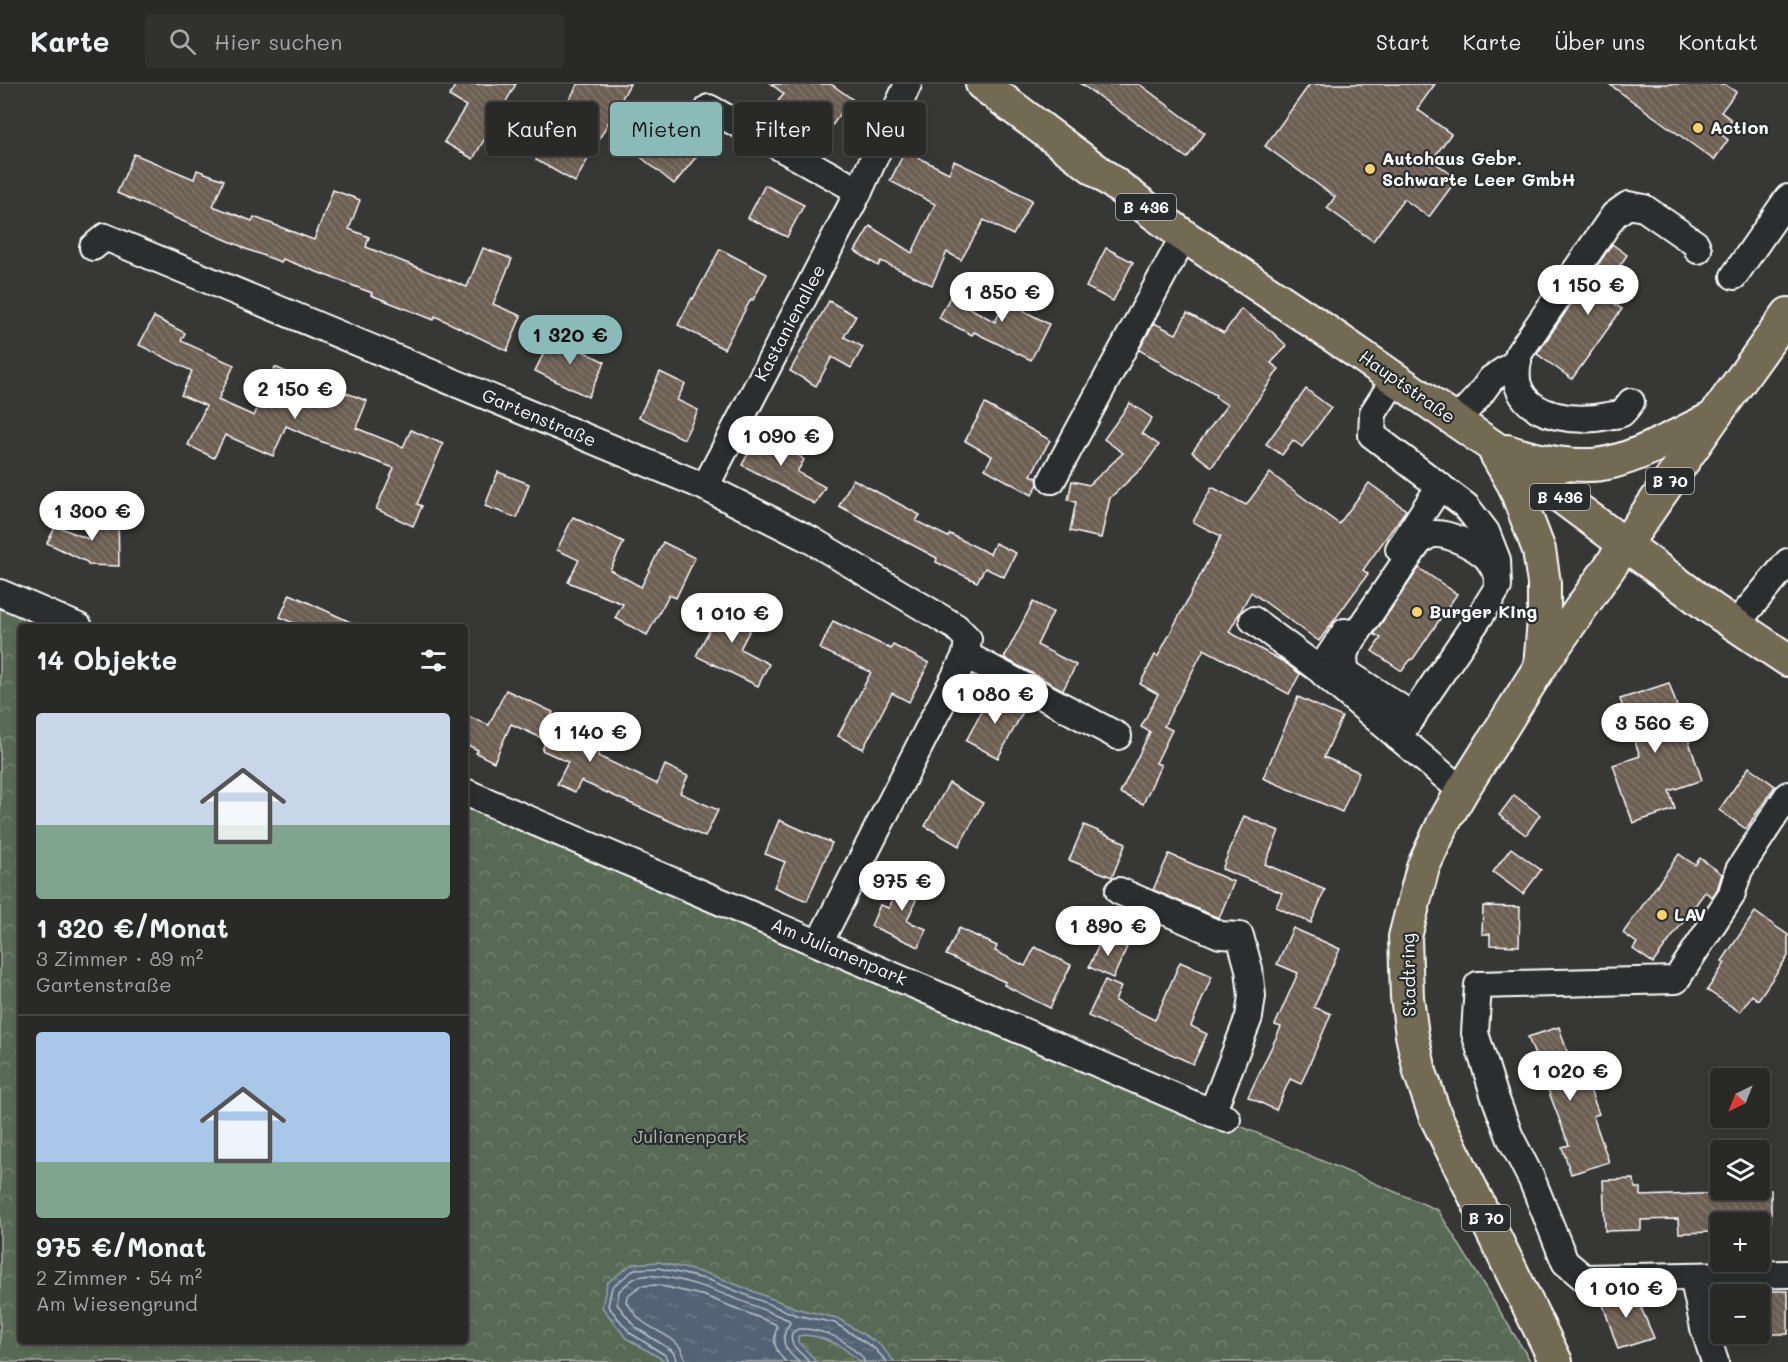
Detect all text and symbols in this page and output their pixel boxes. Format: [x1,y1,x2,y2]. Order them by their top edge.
search box [145,14,565,68]
text: Karte [30,23,109,59]
icon: search [166,25,199,58]
text: Hier suchen [214,27,342,56]
text: Start [1376,28,1430,55]
text: Karte [1463,28,1521,55]
text: Über uns [1554,28,1645,55]
text: Kontakt [1678,28,1758,55]
chip: Kaufen [486,102,598,156]
chip: Mieten [610,102,722,156]
chip: Filter [734,102,832,156]
chip: Neu [844,102,926,156]
place label: Action [1710,115,1769,139]
marker: Action [1691,121,1705,135]
place label: Autohaus Gebr. Schwarte Leer GmbH [1382,146,1576,191]
marker: Autohaus Gebr. Schwarte Leer GmbH [1363,162,1377,176]
road number: B 436 [1116,194,1176,220]
street label: Kastanienallee [748,260,830,385]
pin: 1 150 € [1533,265,1643,316]
text: 1 150 € [1552,271,1624,297]
pin: 1 850 € [947,272,1057,323]
text: 1 850 € [964,278,1040,304]
pin: 1 320 € [515,315,625,366]
text: 1 320 € [532,321,608,347]
street label: Hauptstraße [1355,344,1460,428]
pin: 2 150 € [240,369,350,420]
text: 2 150 € [257,375,333,401]
street label: Gartenstraße [479,382,600,452]
pin: 1 090 € [726,416,836,467]
text: 1 090 € [742,422,820,448]
road number: B 70 [1646,468,1694,494]
road number: B 436 [1530,484,1590,510]
pin: 1 300 € [37,491,147,542]
text: 1 300 € [53,497,131,523]
pin: 1 010 € [677,593,787,644]
text: 1 010 € [695,599,769,625]
place label: Burger King [1429,599,1537,623]
marker: Burger King [1410,605,1424,619]
text: 14 Objekte [36,643,177,677]
icon: filters [417,644,450,677]
pin: 1 080 € [940,674,1050,725]
text: 1 080 € [956,680,1034,706]
pin: 3 560 € [1600,703,1710,754]
text: 3 560 € [1615,709,1695,735]
pin: 1 140 € [535,712,645,763]
text: 1 140 € [553,718,627,744]
icon: home [189,752,297,860]
pin: 975 € [860,861,944,912]
text: 975 € [873,867,931,893]
place label: LAV [1674,902,1706,926]
pin: 1 890 € [1053,906,1163,957]
marker: LAV [1655,908,1669,922]
text: 1 320 €/Monat [36,911,229,945]
street label: Am Julianenpark [768,912,911,991]
text: 1 890 € [1070,912,1146,938]
street label: Stadtring [1395,933,1421,1017]
text: 3 Zimmer · 89 m² [36,945,203,971]
text: Gartenstraße [36,971,172,997]
pin: 1 020 € [1515,1051,1625,1102]
text: 1 020 € [1532,1057,1608,1083]
north arrow [1710,1068,1770,1128]
map controls [1710,1068,1770,1344]
icon: home [189,1071,297,1179]
park label: Julianenpark [634,1124,746,1148]
button: layers [1710,1140,1770,1200]
road number: B 70 [1462,1205,1510,1231]
button: + [1710,1212,1770,1272]
text: 975 €/Monat [36,1230,206,1264]
text: 2 Zimmer · 54 m² [36,1264,202,1290]
pin: 1 010 € [1571,1268,1681,1319]
text: 1 010 € [1589,1274,1663,1300]
button: − [1710,1284,1770,1344]
text: Am Wiesengrund [36,1290,198,1316]

